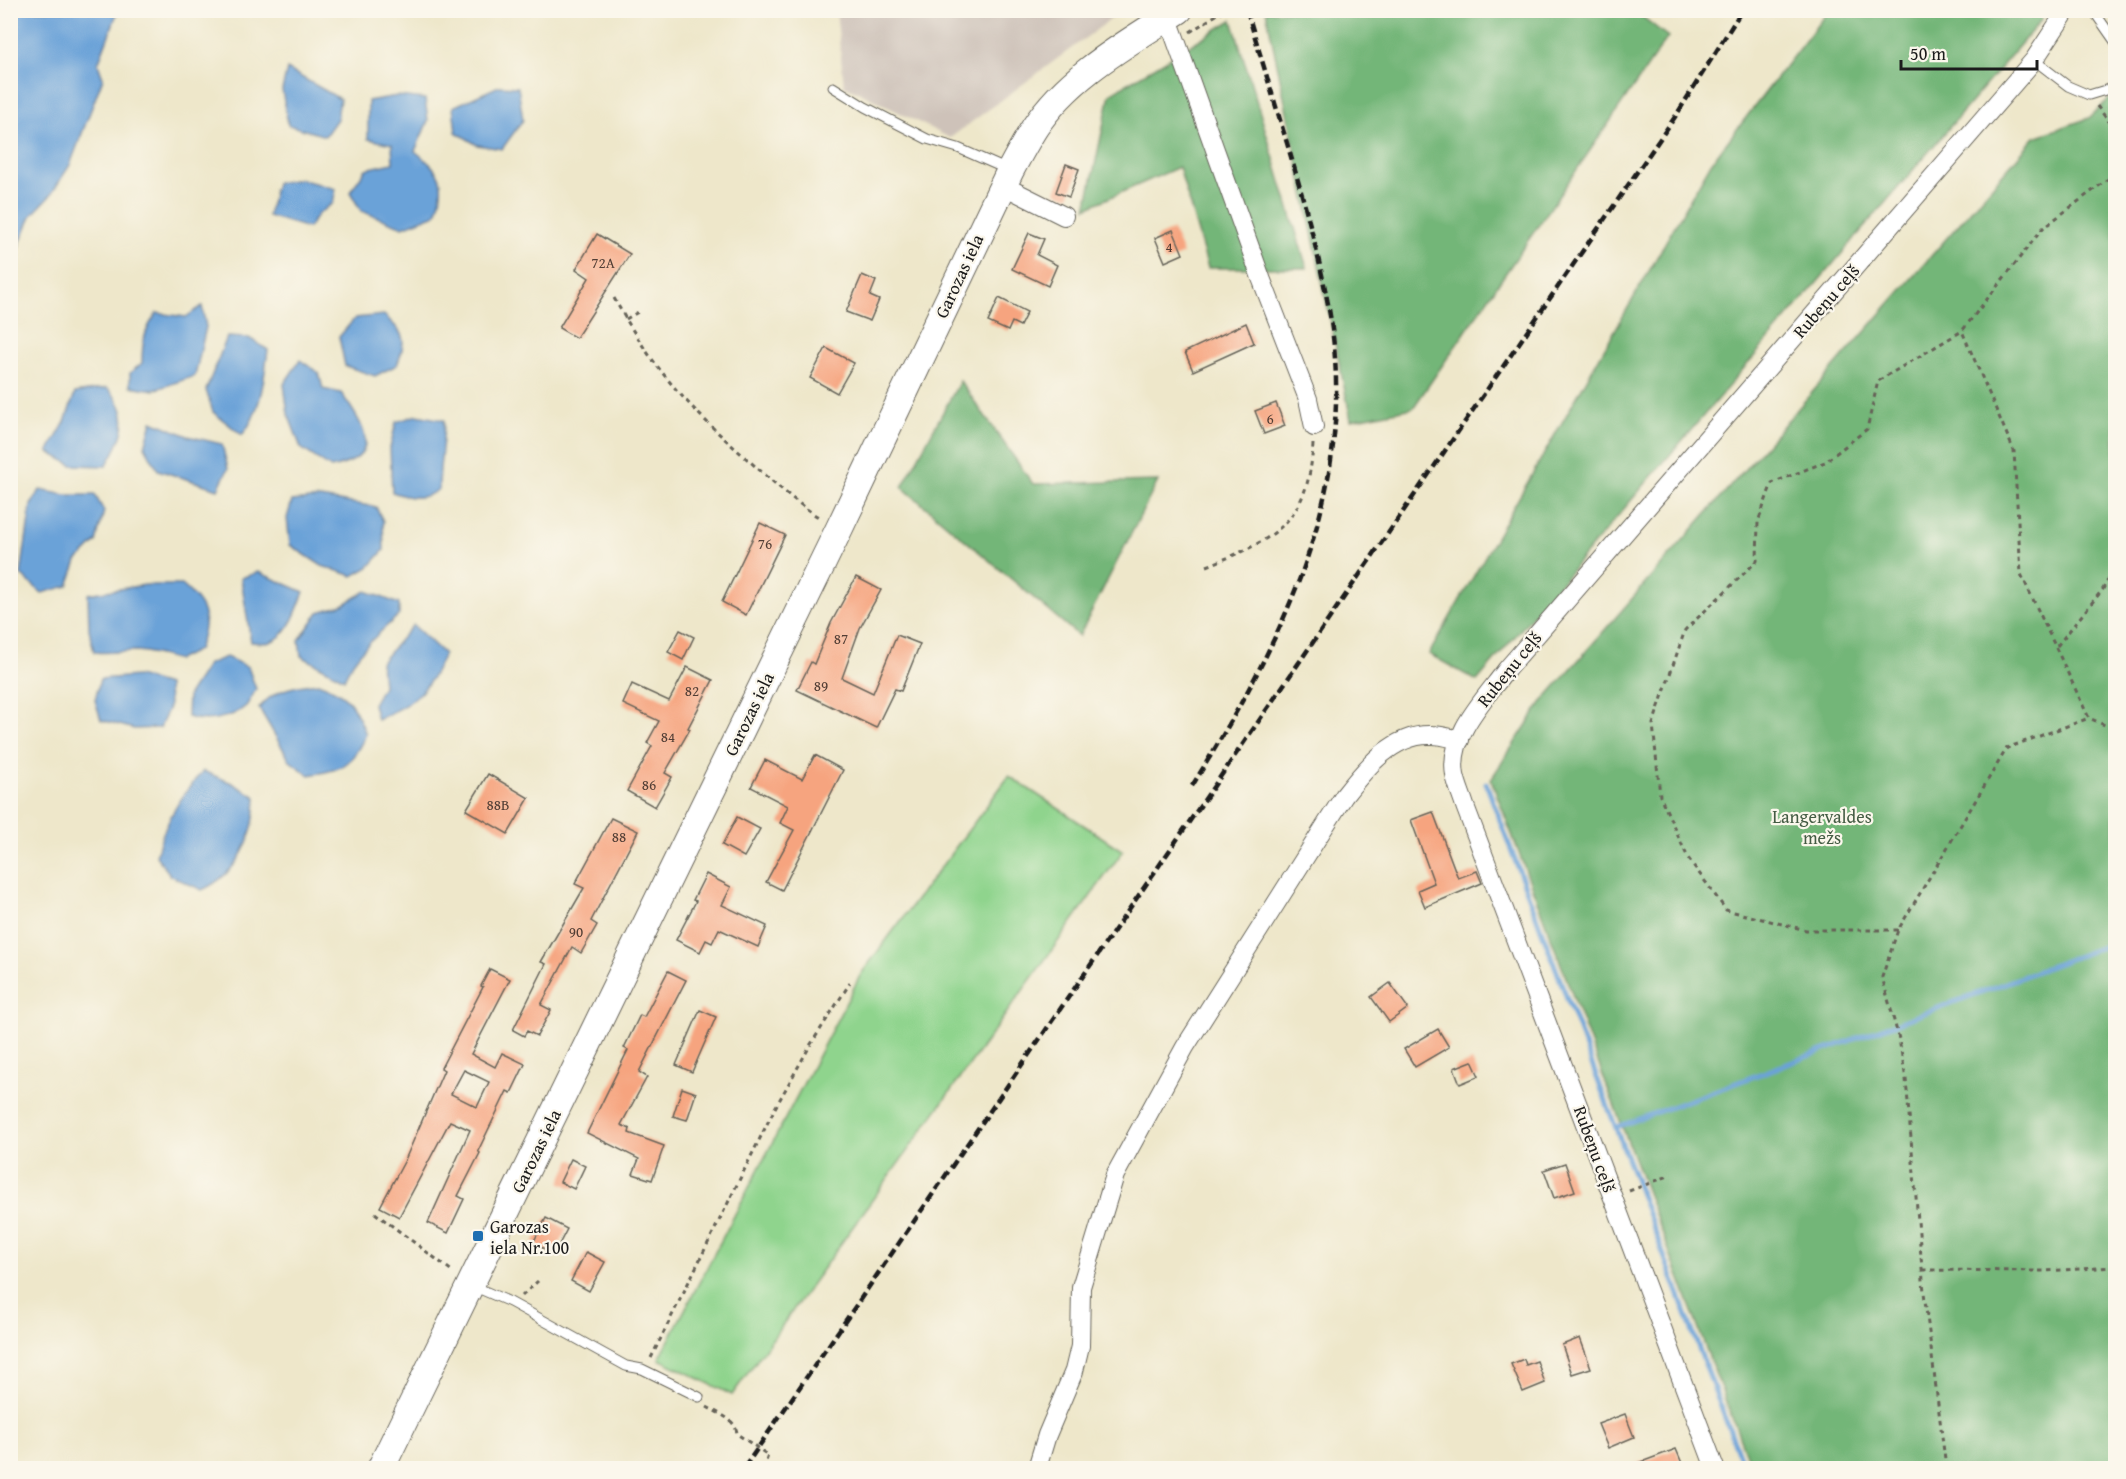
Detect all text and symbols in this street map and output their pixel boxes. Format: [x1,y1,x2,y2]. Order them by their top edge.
scale bar [1901,33,2038,71]
text: 50 m [1910,40,1946,67]
street label: Garozas iela [928,229,990,322]
house number: 4 [1165,236,1173,257]
house number: 72A [591,252,615,273]
street label: Rubeņu ceļš [1786,258,1866,344]
house number: 6 [1266,408,1274,429]
house number: 76 [758,533,772,554]
street label: Rubeņu ceļš [1470,625,1548,713]
house number: 87 [834,628,848,649]
street label: Garozas iela [717,667,781,760]
house number: 89 [814,675,828,696]
house number: 82 [685,680,699,701]
house number: 84 [661,726,675,747]
house number: 86 [642,774,656,795]
house number: 88B [487,794,509,815]
park label: Langervaldes mežs [1772,803,1872,851]
house number: 88 [612,826,626,847]
house number: 90 [569,921,583,942]
street label: Rubeņu ceļš [1567,1102,1623,1196]
street label: Garozas iela [504,1104,568,1197]
place label: Garozas iela Nr.100 [490,1213,570,1261]
marker: Garozas iela Nr.100 [471,1229,485,1243]

